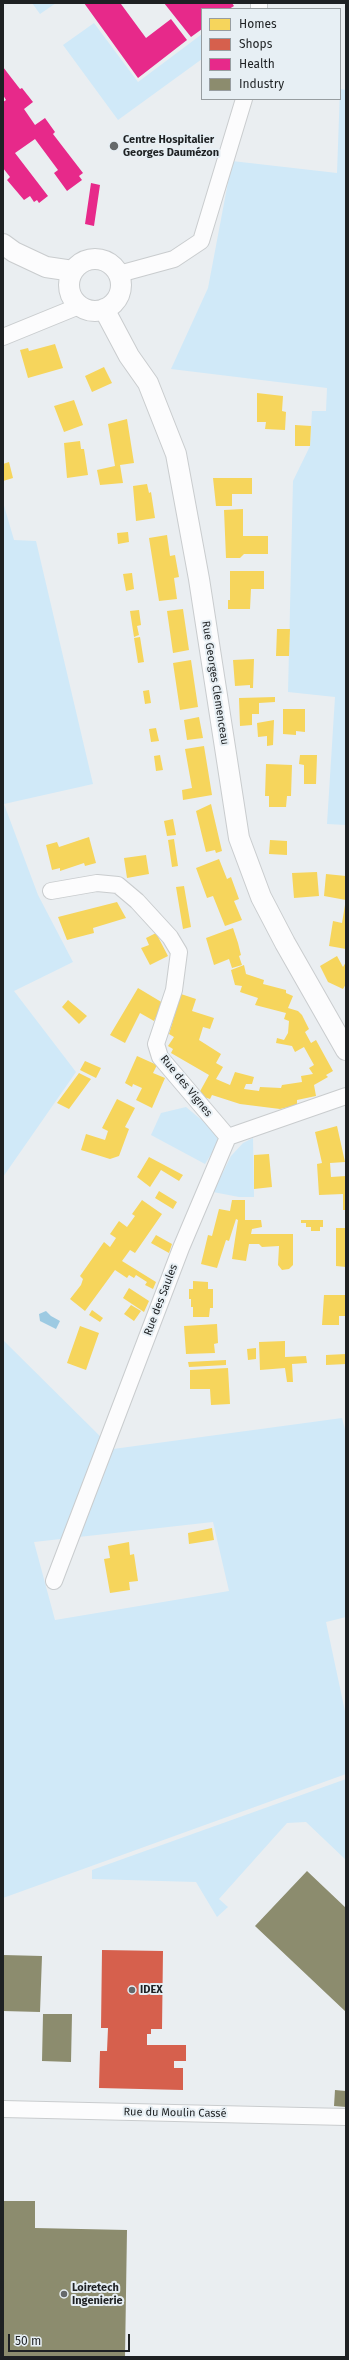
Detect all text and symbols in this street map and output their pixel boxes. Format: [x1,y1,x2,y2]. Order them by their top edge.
legend [201,8,341,100]
text: Homes [239,17,277,31]
text: Shops [239,37,272,51]
text: Health [239,57,275,71]
text: Industry [239,77,284,91]
place label: Centre Hospitalier Georges Daumézon [123,133,219,159]
marker: Centre Hospitalier Georges Daumézon [108,140,120,152]
street label: Rue Georges Clemenceau [199,620,231,746]
street label: Rue des Vignes [157,1053,215,1119]
street label: Rue des Saules [141,1262,181,1338]
place label: IDEX [140,1983,163,1997]
marker: IDEX [127,1985,137,1995]
street label: Rue du Moulin Cassé [123,2106,227,2120]
place label: Loiretech Ingenierie [72,2281,123,2307]
marker: Loiretech Ingenierie [59,2289,69,2299]
scale bar [10,2326,132,2352]
text: 50 m [15,2334,41,2348]

